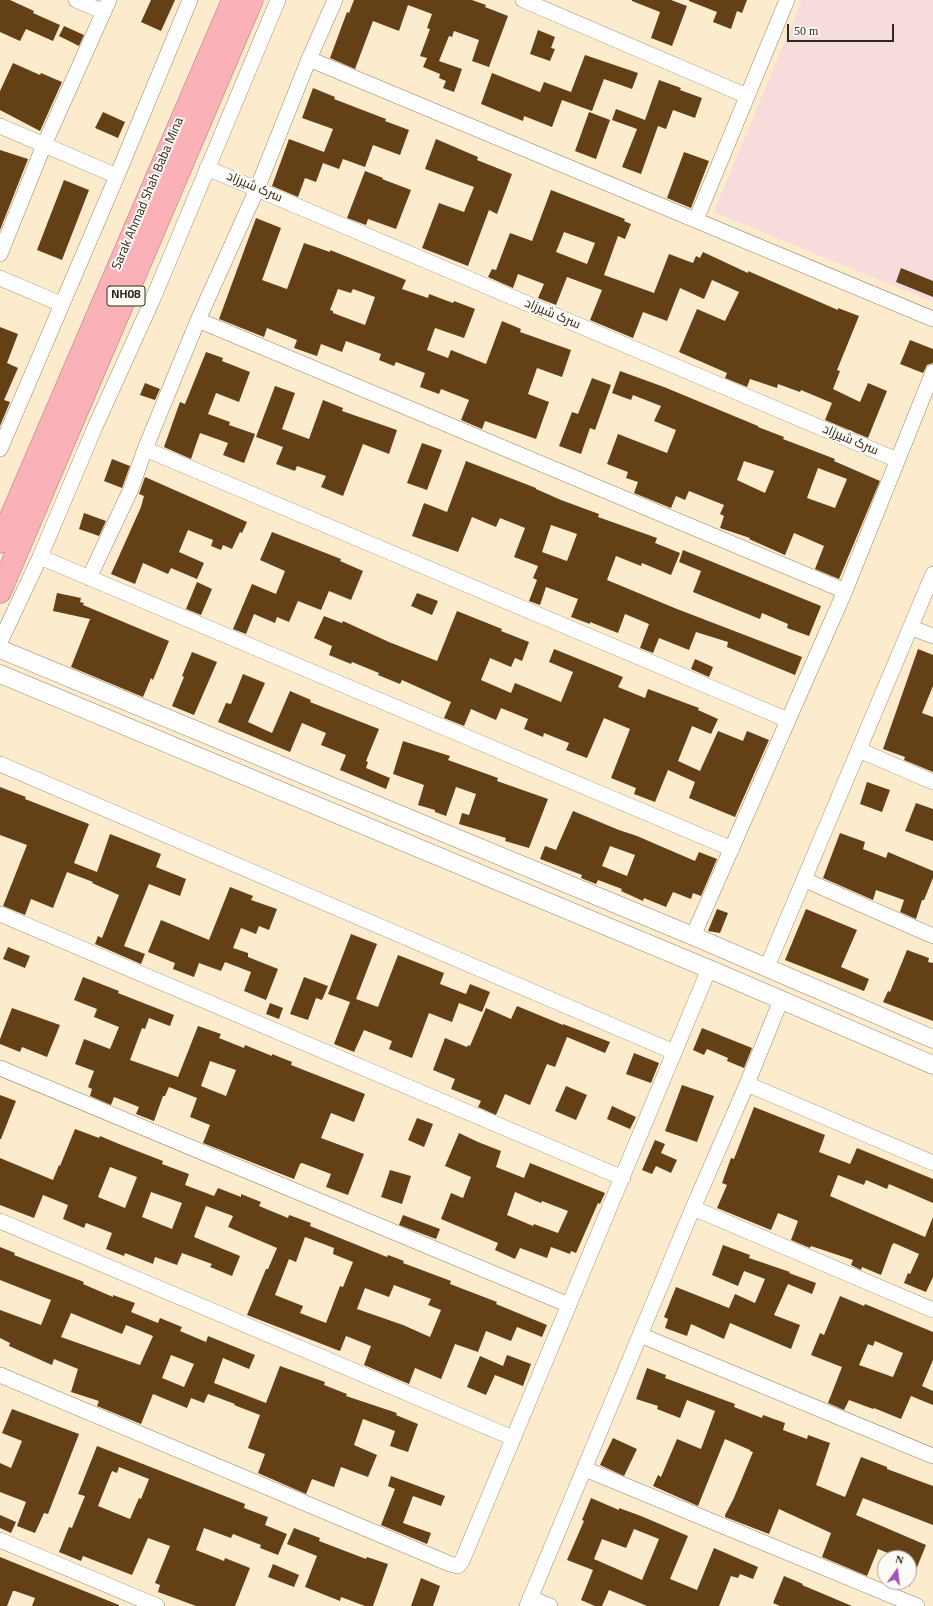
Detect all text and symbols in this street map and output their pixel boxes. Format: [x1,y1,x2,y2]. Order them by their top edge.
scale bar [789,16,896,42]
text: 50 m [794,24,818,38]
street label: Sarak Ahmad Shah Baba Mina [110,115,188,273]
street label: سرک شیرزاد [224,169,284,207]
road number: NH08 [107,286,145,306]
street label: سرک شیرزاد [522,296,582,334]
street label: سرک شیرزاد [820,422,880,460]
north arrow [877,1550,917,1590]
text: N [894,1553,905,1566]

